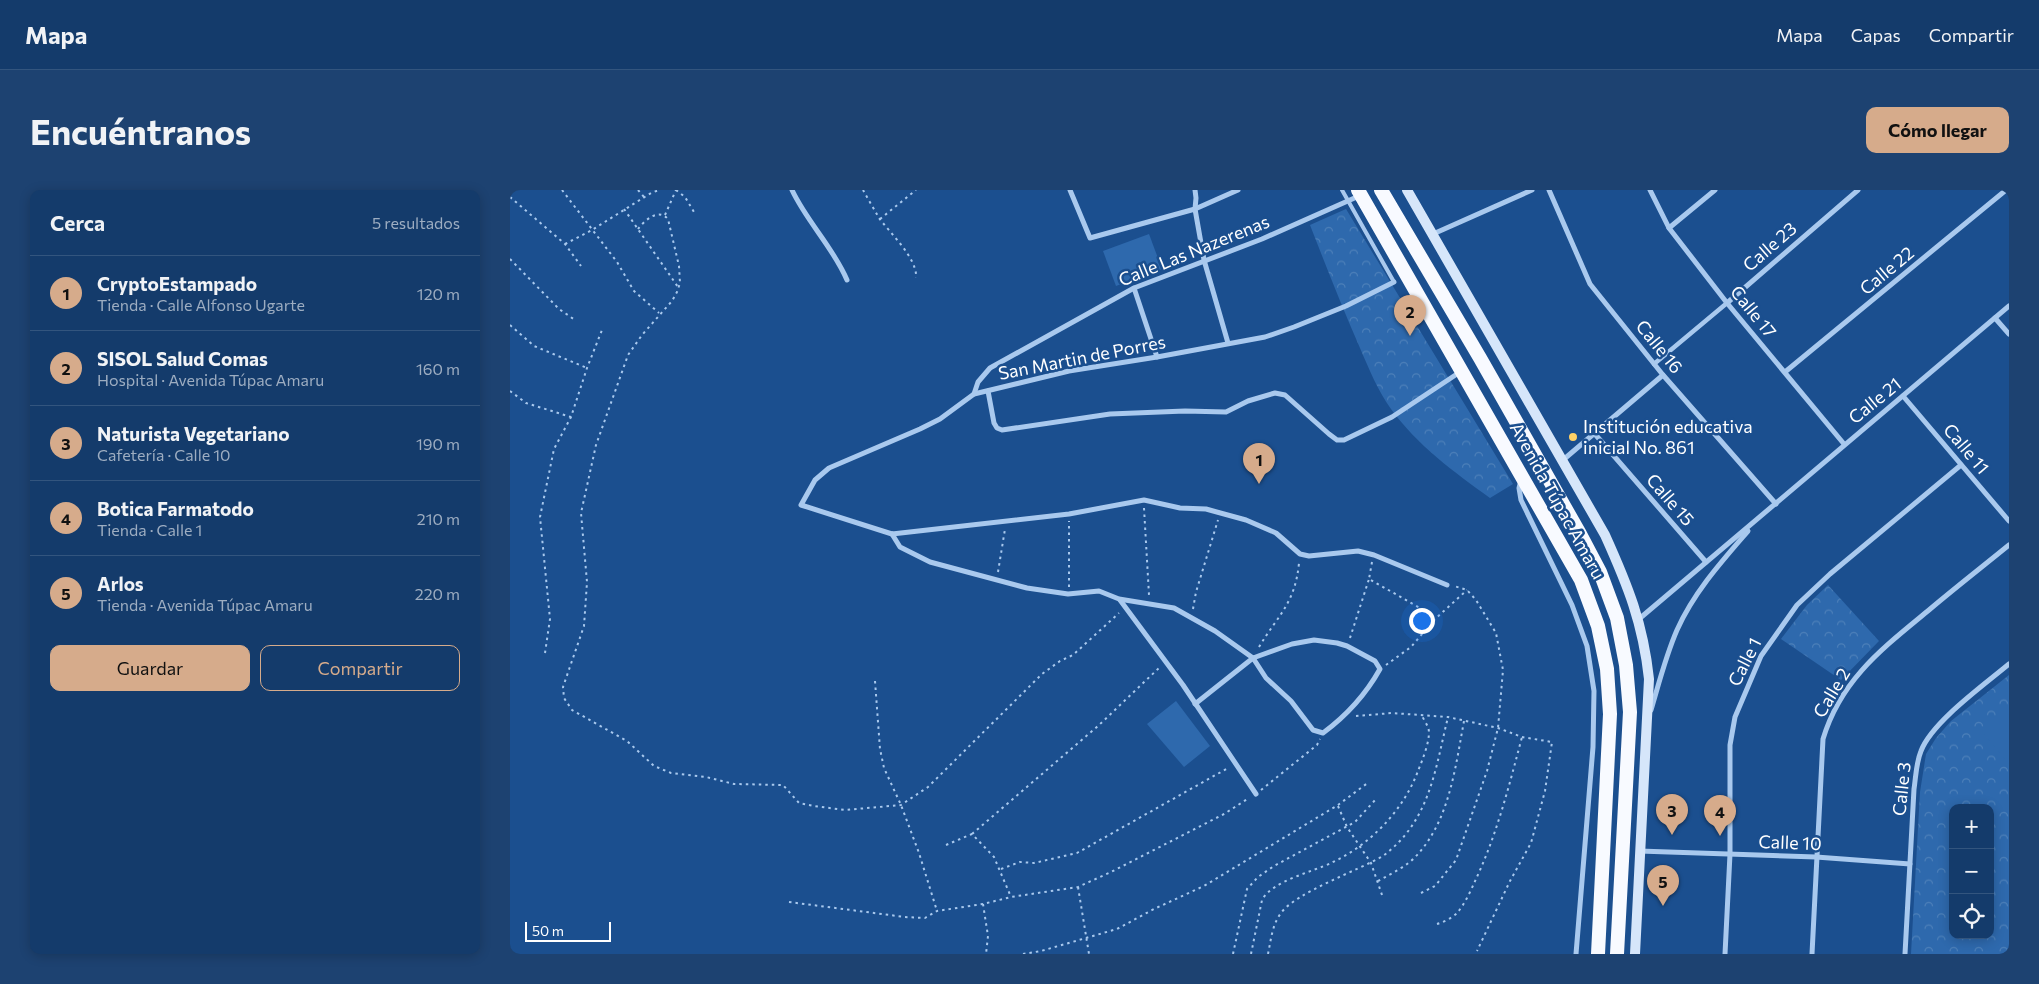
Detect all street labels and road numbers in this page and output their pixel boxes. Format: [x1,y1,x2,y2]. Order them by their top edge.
street label: Calle Las Nazerenas [1115,210,1272,290]
street label: Calle 23 [1738,217,1801,276]
street label: Calle 22 [1855,241,1918,299]
street label: Calle 17 [1726,281,1782,342]
street label: Calle 16 [1632,315,1688,378]
street label: San Martin de Porres [996,330,1167,384]
street label: Calle 21 [1844,372,1905,428]
street label: Avenida Túpac Amaru [1506,418,1610,583]
street label: Calle 11 [1939,419,1994,478]
street label: Calle 15 [1642,469,1699,530]
street label: Calle 1 [1723,634,1766,689]
street label: Calle 2 [1808,664,1854,721]
street label: Calle 3 [1887,761,1915,817]
street label: Calle 10 [1758,830,1822,854]

